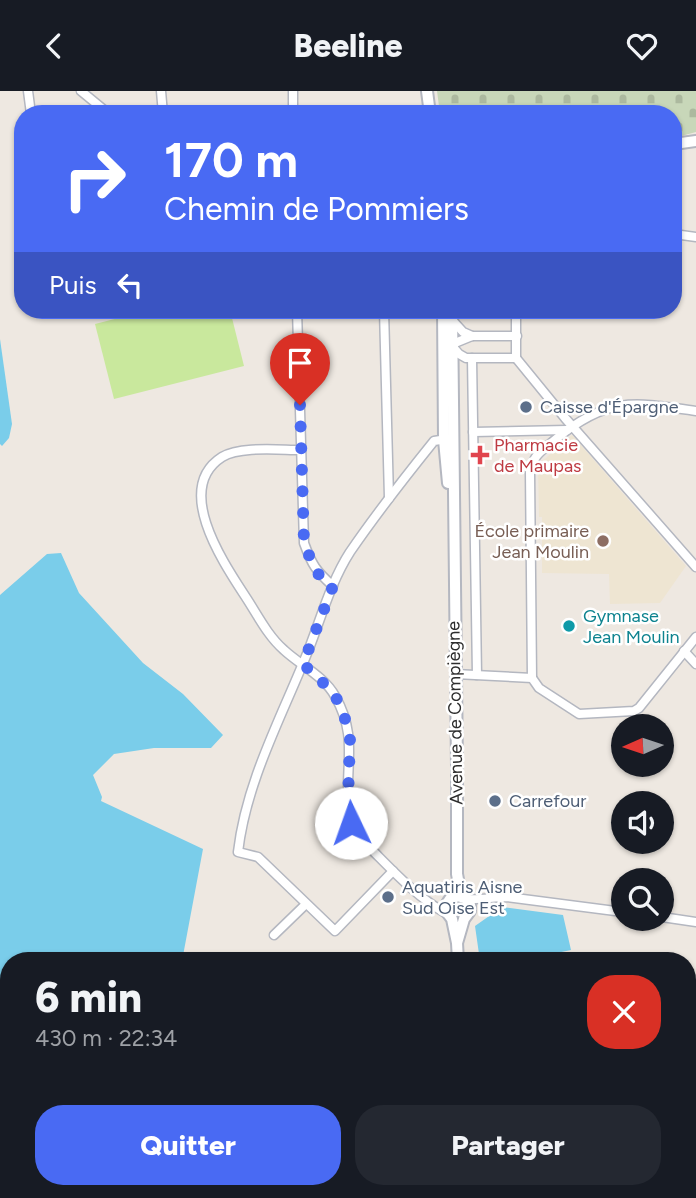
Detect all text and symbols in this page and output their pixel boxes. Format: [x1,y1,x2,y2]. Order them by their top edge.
icon: back [35,27,73,65]
text: Beeline [294,27,402,65]
icon: heart [623,27,661,65]
text: 170 m [164,130,298,189]
icon: right [49,133,140,224]
text: Chemin de Pommiers [164,190,469,228]
icon: left [111,266,149,304]
text: Puis [49,269,97,301]
pin [270,333,330,405]
icon: arrive [281,344,319,382]
place label: Caisse d'Épargne [540,396,679,418]
marker: Caisse d'Épargne [518,399,534,415]
place label: Pharmacie de Maupas [494,434,581,477]
marker: Pharmacie de Maupas [472,447,488,463]
place label: École primaire Jean Moulin [474,520,589,563]
marker: École primaire Jean Moulin [595,533,611,549]
place label: Gymnase Jean Moulin [583,605,680,648]
marker: Gymnase Jean Moulin [561,618,577,634]
street label: Avenue de Compiègne [442,621,468,805]
north arrow [611,714,674,777]
map controls [611,714,674,931]
position arrow [314,786,388,860]
place label: Carrefour [509,790,586,812]
button: sound [611,791,674,854]
marker: Carrefour [487,793,503,809]
button: search [611,868,674,931]
place label: Aquatiris Aisne Sud Oise Est [402,876,523,919]
marker: Aquatiris Aisne Sud Oise Est [380,889,396,905]
text: 6 min [35,972,142,1023]
button: close [587,975,661,1049]
text: 430 m · 22:34 [35,1024,177,1052]
button: Quitter [35,1105,341,1185]
button: Partager [355,1105,661,1185]

